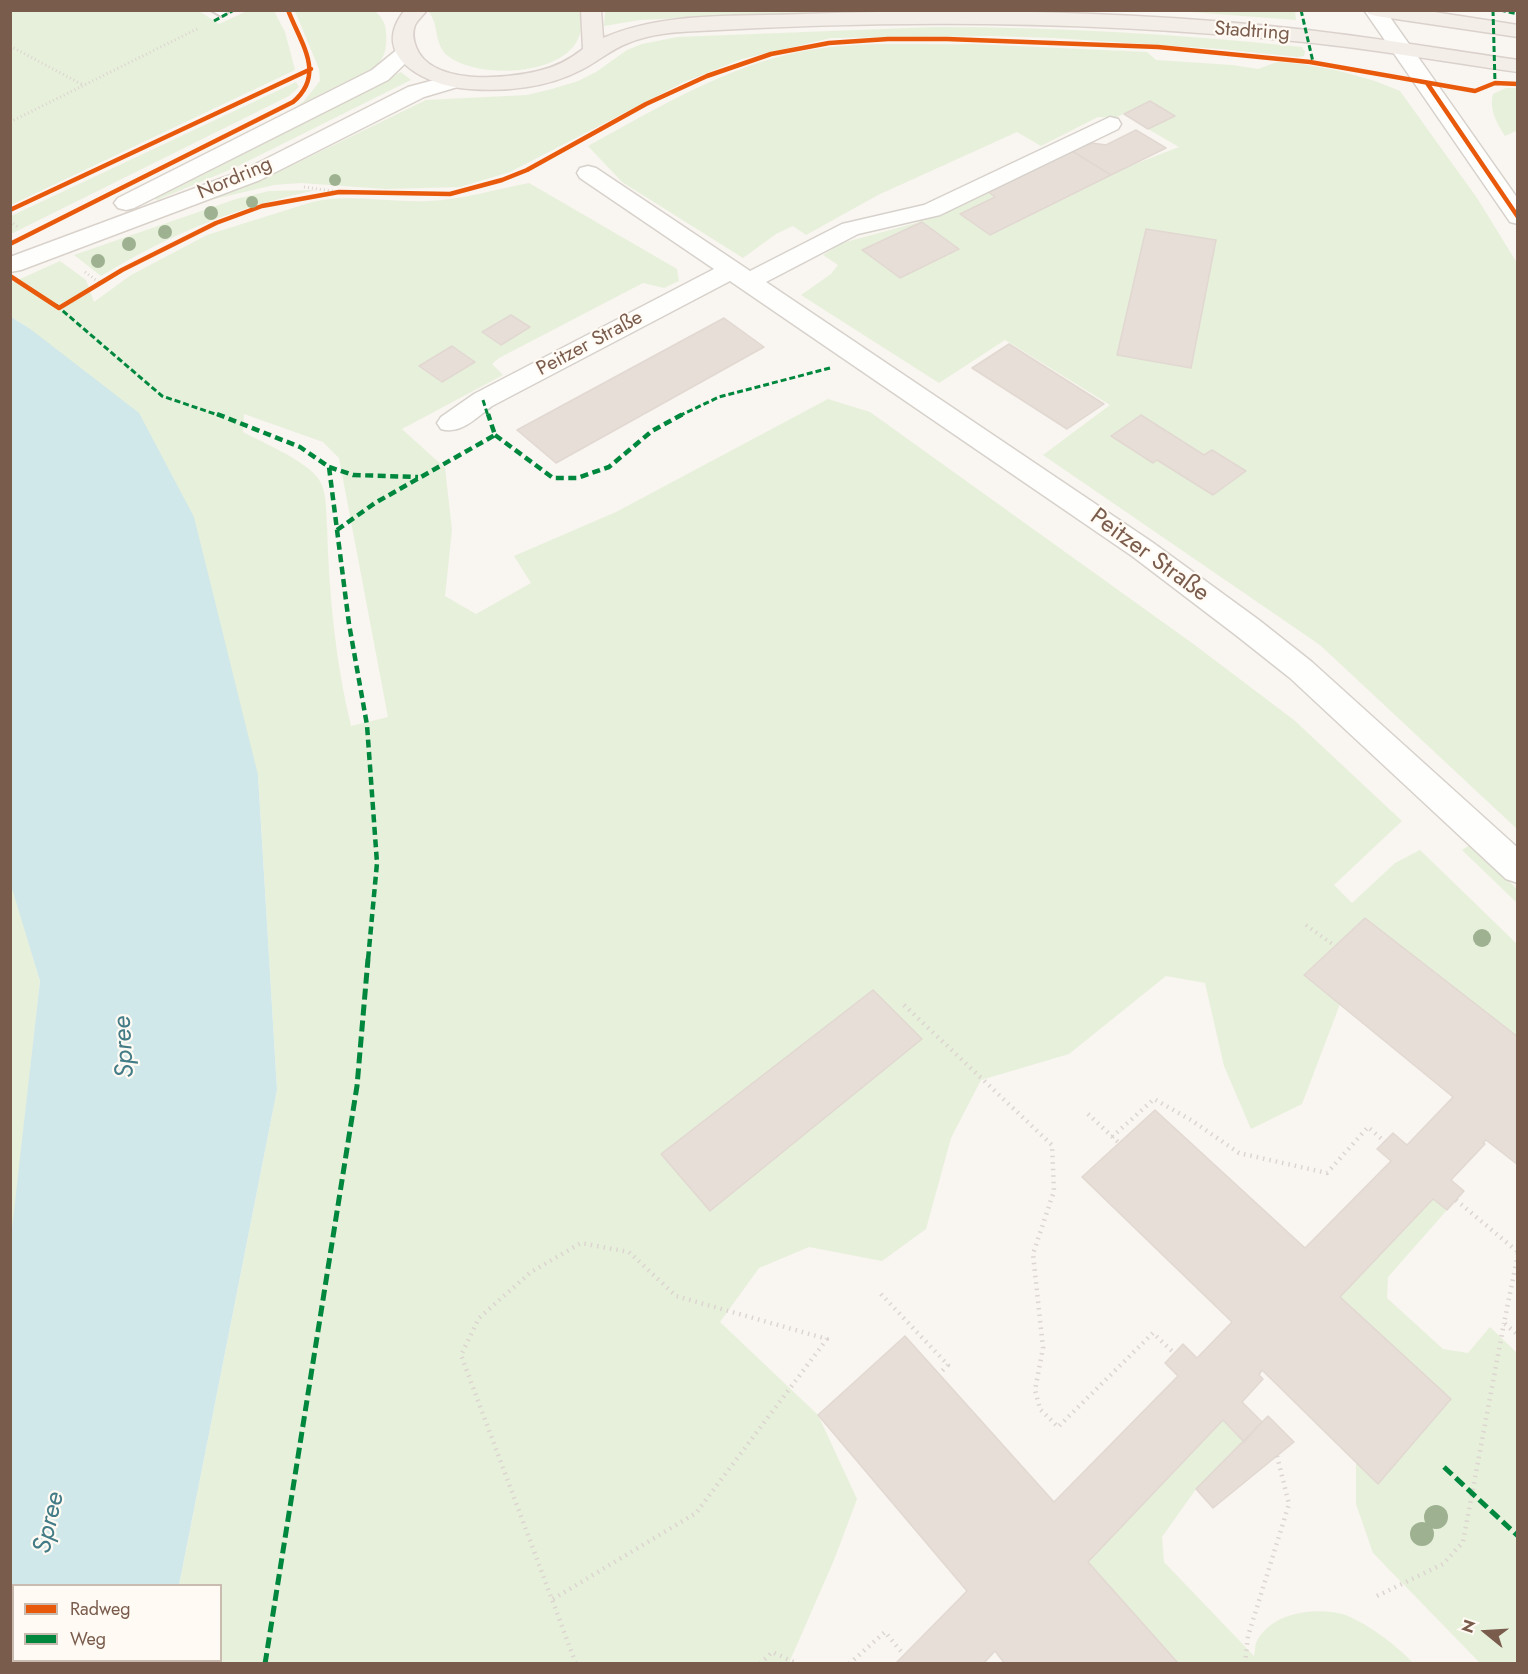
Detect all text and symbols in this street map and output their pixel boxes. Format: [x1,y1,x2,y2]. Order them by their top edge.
street label: Stadtring [1213,17,1291,47]
street label: Nordring [194,153,276,205]
street label: Peitzer Straße [533,306,647,382]
street label: Peitzer Straße [1084,503,1214,609]
water label: Spree [108,1015,142,1079]
water label: Spree [28,1489,72,1557]
legend [12,1584,222,1662]
text: Radweg [70,1596,131,1622]
north arrow [1456,1602,1516,1662]
text: N [1456,1617,1481,1636]
text: Weg [70,1626,106,1652]

